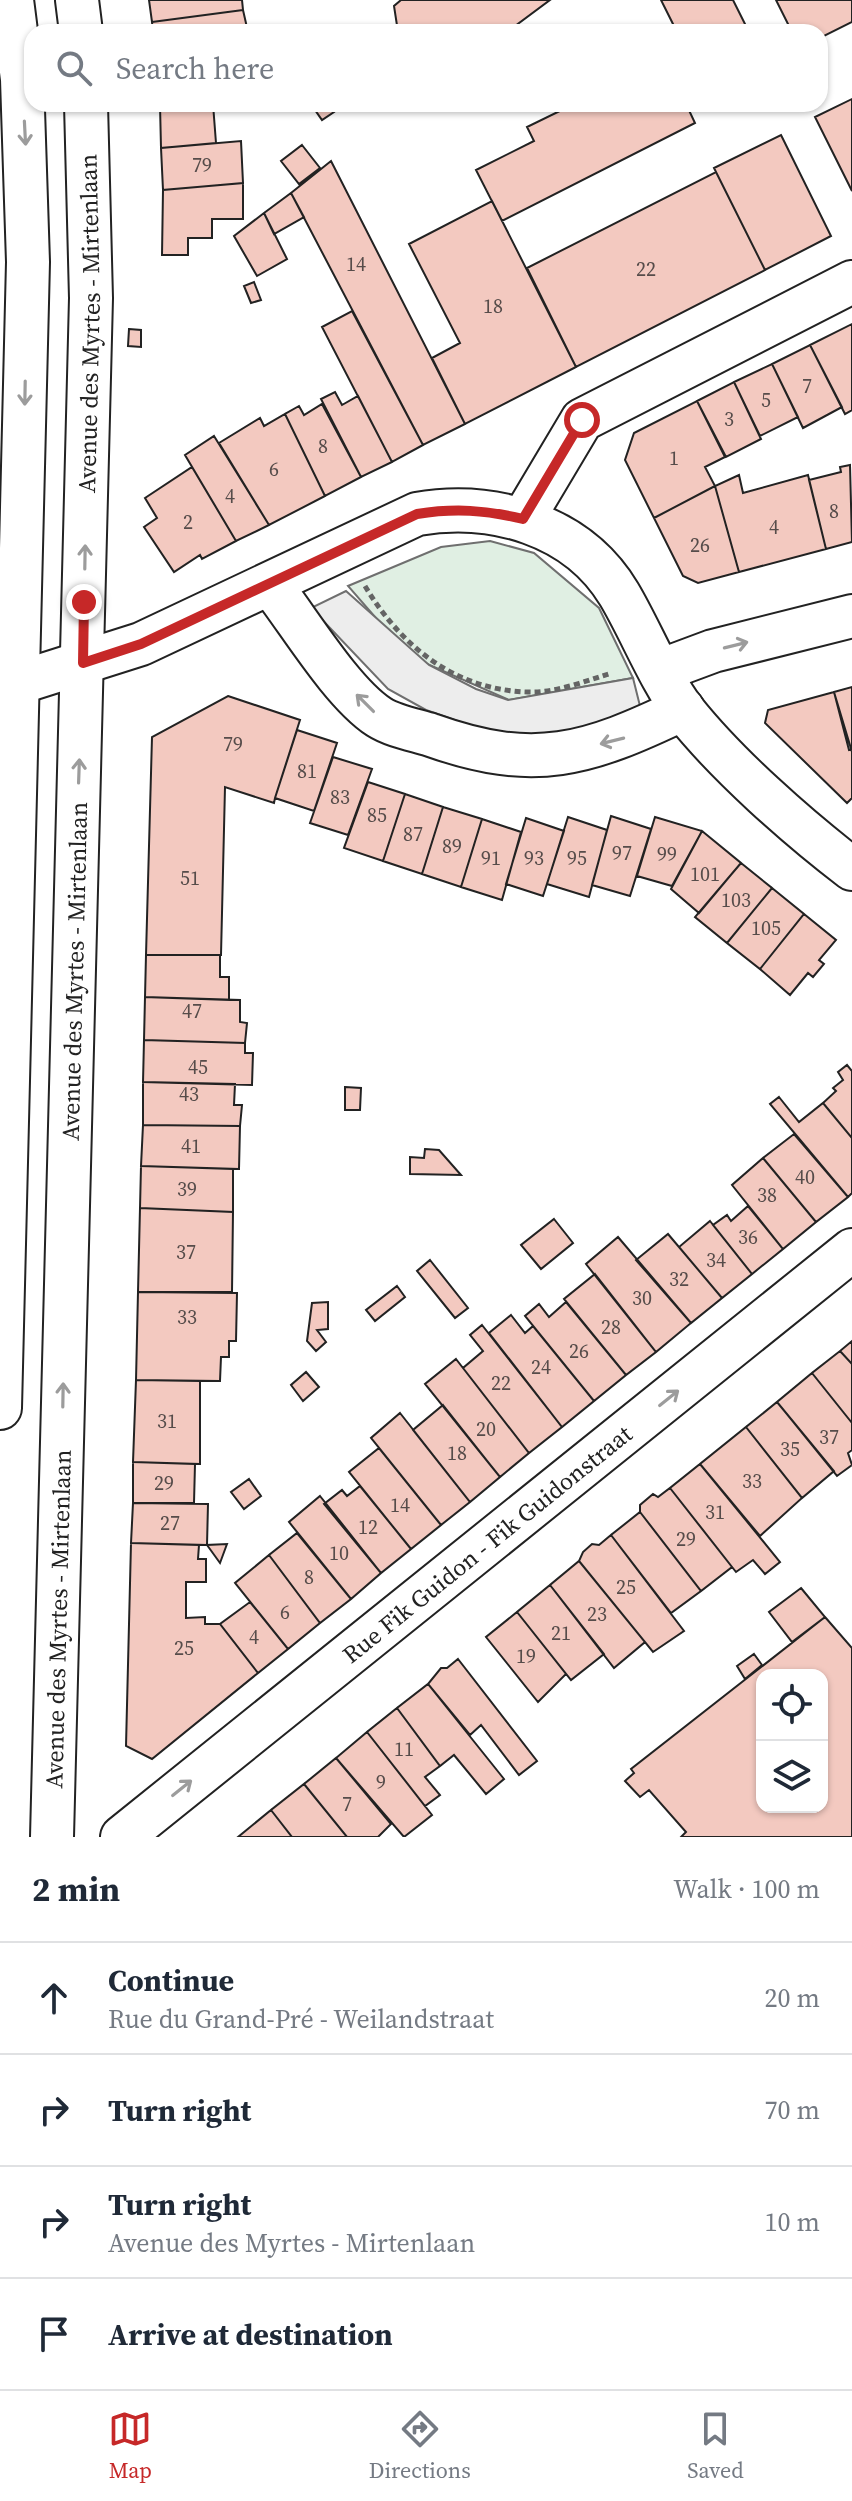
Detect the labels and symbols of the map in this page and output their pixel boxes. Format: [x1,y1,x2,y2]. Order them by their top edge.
one-way arrow [18,119,33,146]
house number: 79 [192,151,212,179]
street label: Avenue des Myrtes - Mirtenlaan [70,154,108,493]
house number: 14 [346,250,366,278]
house number: 22 [636,255,656,283]
house number: 18 [483,292,503,320]
house number: 7 [802,372,812,400]
one-way arrow [18,379,33,406]
house number: 5 [761,386,771,414]
route start [564,402,600,438]
house number: 3 [724,405,734,433]
house number: 8 [318,432,328,460]
house number: 1 [669,444,679,472]
house number: 6 [269,455,279,483]
house number: 4 [225,482,235,510]
house number: 8 [829,497,839,525]
house number: 2 [183,508,193,536]
house number: 4 [769,513,779,541]
house number: 26 [690,531,710,559]
one-way arrow [77,544,93,571]
route end [66,584,102,620]
one-way arrow [722,637,748,652]
one-way arrow [356,694,376,714]
house number: 79 [223,730,243,758]
one-way arrow [600,735,625,750]
house number: 81 [297,757,317,785]
one-way arrow [71,758,87,785]
house number: 83 [330,783,350,811]
street label: Avenue des Myrtes - Mirtenlaan [53,801,95,1141]
house number: 85 [367,801,387,829]
house number: 87 [403,820,423,848]
house number: 89 [442,832,462,860]
house number: 97 [612,839,632,867]
house number: 99 [657,840,677,868]
house number: 91 [481,844,501,872]
house number: 93 [524,844,544,872]
house number: 95 [567,844,587,872]
house number: 101 [690,860,720,888]
house number: 51 [180,864,200,892]
house number: 103 [721,886,751,914]
house number: 105 [751,914,781,942]
house number: 47 [182,997,202,1025]
house number: 45 [188,1053,208,1081]
house number: 43 [179,1080,199,1108]
house number: 41 [181,1132,201,1160]
house number: 40 [795,1163,815,1191]
house number: 39 [177,1175,197,1203]
house number: 38 [757,1181,777,1209]
house number: 36 [738,1223,758,1251]
house number: 37 [176,1238,196,1266]
house number: 34 [706,1246,726,1274]
house number: 32 [669,1265,689,1293]
house number: 30 [632,1284,652,1312]
house number: 33 [177,1303,197,1331]
house number: 28 [601,1313,621,1341]
house number: 26 [569,1337,589,1365]
house number: 24 [531,1353,551,1381]
house number: 22 [491,1369,511,1397]
one-way arrow [55,1382,71,1409]
one-way arrow [658,1389,679,1407]
house number: 31 [157,1407,177,1435]
house number: 20 [476,1415,496,1443]
street label: Rue Fik Guidon - Fik Guidonstraat [335,1417,639,1670]
house number: 37 [819,1423,839,1451]
house number: 35 [780,1435,800,1463]
house number: 18 [447,1439,467,1467]
street label: Avenue des Myrtes - Mirtenlaan [37,1449,78,1789]
house number: 33 [742,1467,762,1495]
house number: 29 [154,1469,174,1497]
house number: 14 [390,1491,410,1519]
house number: 31 [705,1498,725,1526]
house number: 27 [160,1509,180,1537]
house number: 12 [358,1513,378,1541]
house number: 29 [676,1525,696,1553]
house number: 10 [329,1539,349,1567]
house number: 8 [304,1563,314,1591]
house number: 25 [616,1573,636,1601]
house number: 6 [280,1598,290,1626]
house number: 23 [587,1600,607,1628]
house number: 21 [551,1619,571,1647]
house number: 4 [249,1623,259,1651]
house number: 25 [174,1634,194,1662]
house number: 19 [516,1642,536,1670]
house number: 11 [394,1735,414,1763]
house number: 9 [376,1768,386,1796]
one-way arrow [172,1780,193,1798]
house number: 7 [342,1790,352,1818]

